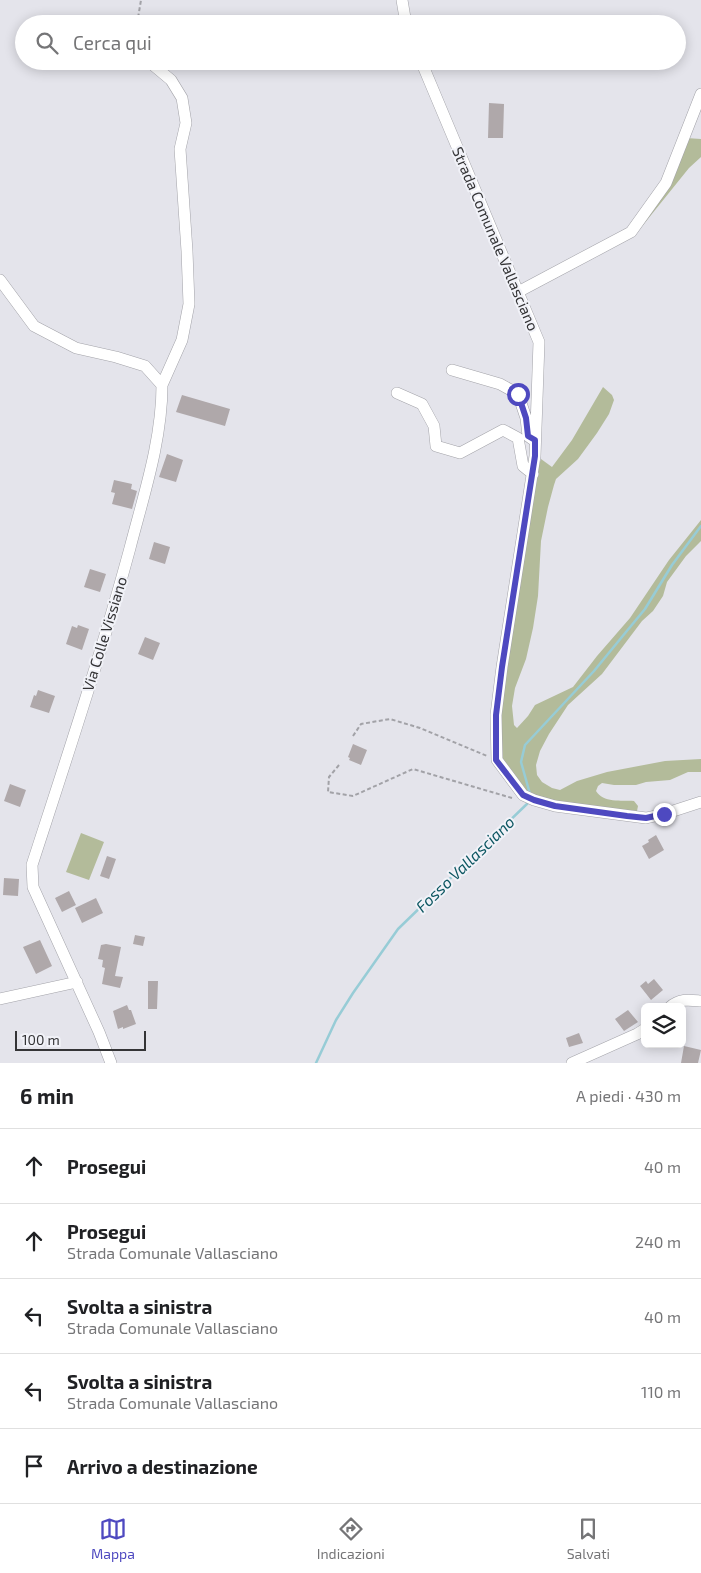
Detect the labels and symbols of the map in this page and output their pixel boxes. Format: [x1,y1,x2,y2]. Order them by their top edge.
street label: Strada Comunale Vallasciano [449,144,543,333]
route start [507,383,530,406]
street label: Via Colle Vissiano [78,574,130,693]
route end [653,803,676,826]
water label: Fosso Vallasciano [411,812,518,916]
scale bar [15,1028,146,1051]

